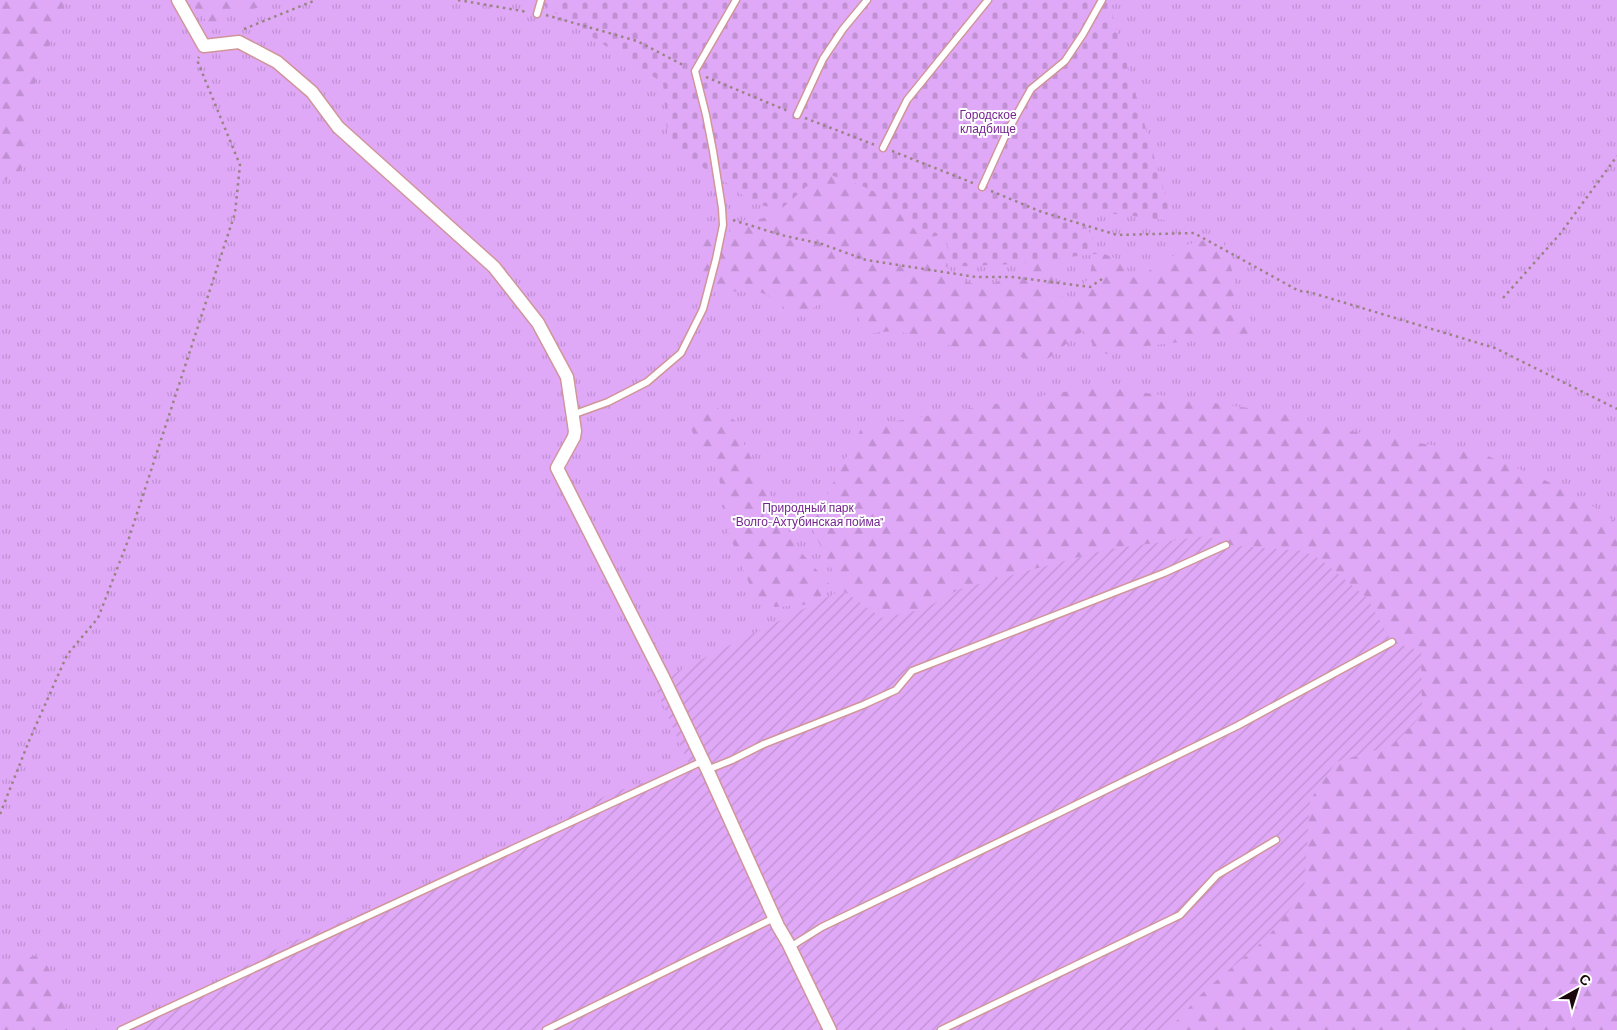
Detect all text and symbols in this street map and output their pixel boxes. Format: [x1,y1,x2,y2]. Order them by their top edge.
park label: Городское кладбище [959,107,1017,136]
park label: Природный парк "Волго-Ахтубинская пойма" [733,500,883,529]
north arrow [1552,965,1602,1015]
text: С [1576,970,1595,989]

